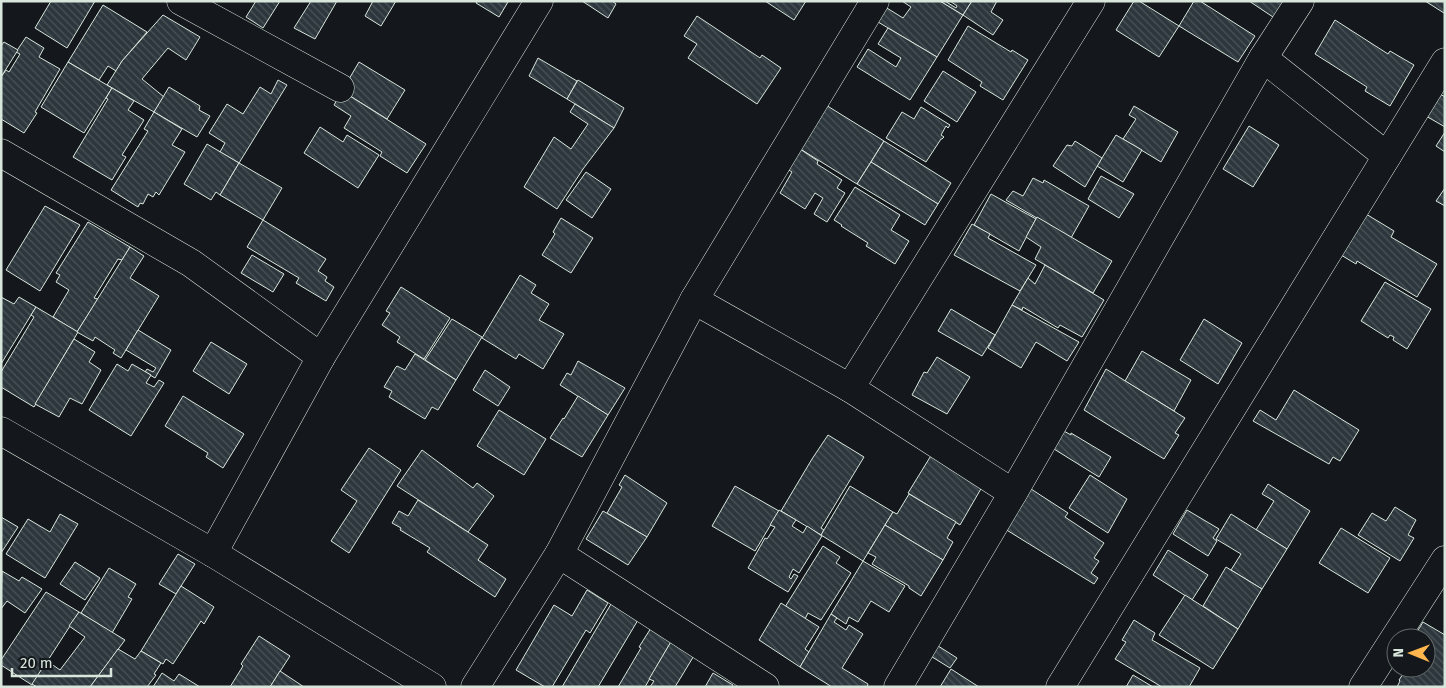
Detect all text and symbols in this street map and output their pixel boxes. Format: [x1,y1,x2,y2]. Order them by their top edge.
north arrow [1386,628,1436,678]
scale bar [12,646,111,678]
text: N [1390,648,1407,658]
text: 20 m [20,654,53,672]

